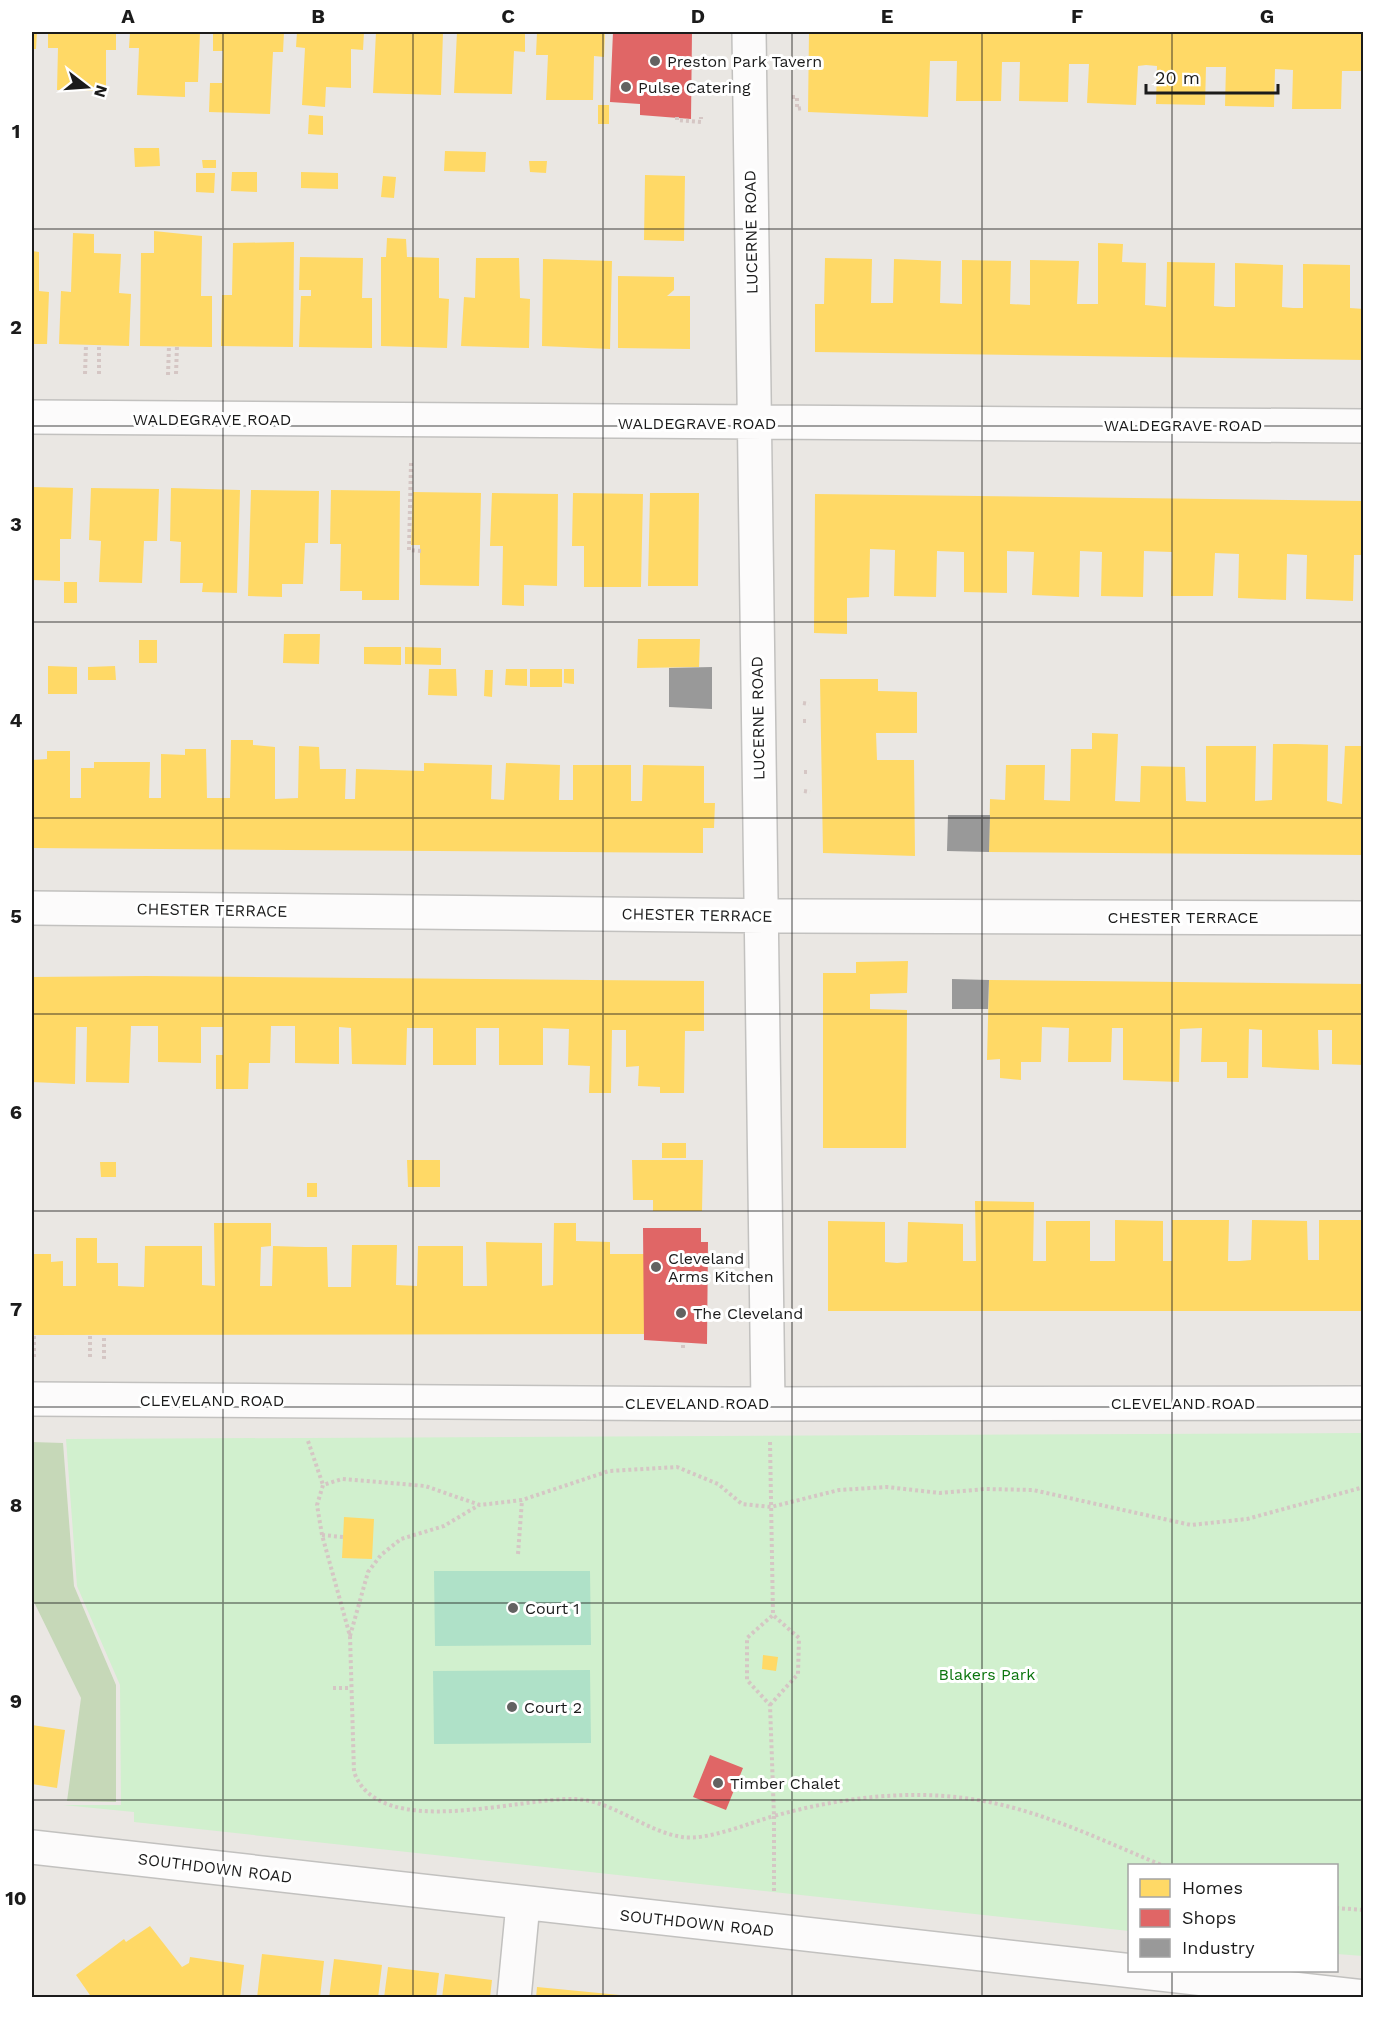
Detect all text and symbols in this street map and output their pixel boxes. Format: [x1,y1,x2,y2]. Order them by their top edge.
text: A [121,4,135,28]
text: B [311,4,325,28]
text: C [501,4,515,28]
text: D [691,4,705,28]
text: E [881,4,893,28]
text: F [1071,4,1083,28]
text: G [1260,4,1274,28]
place label: Preston Park Tavern [667,52,822,71]
marker: Preston Park Tavern [648,54,662,68]
north arrow [57,57,117,117]
scale bar [1146,57,1278,95]
text: 20 m [1155,67,1200,88]
place label: Pulse Catering [638,78,751,97]
marker: Pulse Catering [619,80,633,94]
text: N [90,83,112,100]
text: 1 [12,119,20,143]
street label: LUCERNE ROAD [740,170,762,294]
text: 2 [10,315,22,339]
street label: WALDEGRAVE ROAD [133,410,291,429]
street label: WALDEGRAVE ROAD [618,414,776,433]
street label: WALDEGRAVE ROAD [1104,416,1262,435]
text: 3 [10,512,22,536]
street label: LUCERNE ROAD [747,656,769,780]
text: 4 [10,708,23,732]
street label: CHESTER TERRACE [136,899,288,921]
text: 5 [10,904,22,928]
street label: CHESTER TERRACE [621,904,773,926]
street label: CHESTER TERRACE [1108,908,1258,927]
text: 6 [10,1100,22,1124]
place label: Cleveland Arms Kitchen [668,1249,774,1286]
marker: Cleveland Arms Kitchen [649,1260,663,1274]
text: 7 [10,1297,22,1321]
place label: The Cleveland [693,1304,803,1323]
marker: The Cleveland [674,1306,688,1320]
street label: CLEVELAND ROAD [140,1391,284,1410]
street label: CLEVELAND ROAD [625,1394,769,1413]
street label: CLEVELAND ROAD [1111,1394,1255,1413]
text: 8 [10,1493,22,1517]
place label: Court 1 [525,1599,580,1618]
marker: Court 1 [506,1601,520,1615]
park label: Blakers Park [939,1665,1035,1684]
text: 9 [10,1689,22,1713]
place label: Court 2 [524,1698,582,1717]
marker: Court 2 [505,1700,519,1714]
place label: Timber Chalet [730,1774,841,1793]
marker: Timber Chalet [711,1776,725,1790]
street label: SOUTHDOWN ROAD [137,1849,293,1887]
legend [1128,1864,1338,1972]
text: Homes [1182,1877,1243,1898]
text: 10 [5,1886,27,1910]
street label: SOUTHDOWN ROAD [619,1905,775,1941]
text: Shops [1182,1907,1236,1928]
text: Industry [1182,1937,1255,1958]

